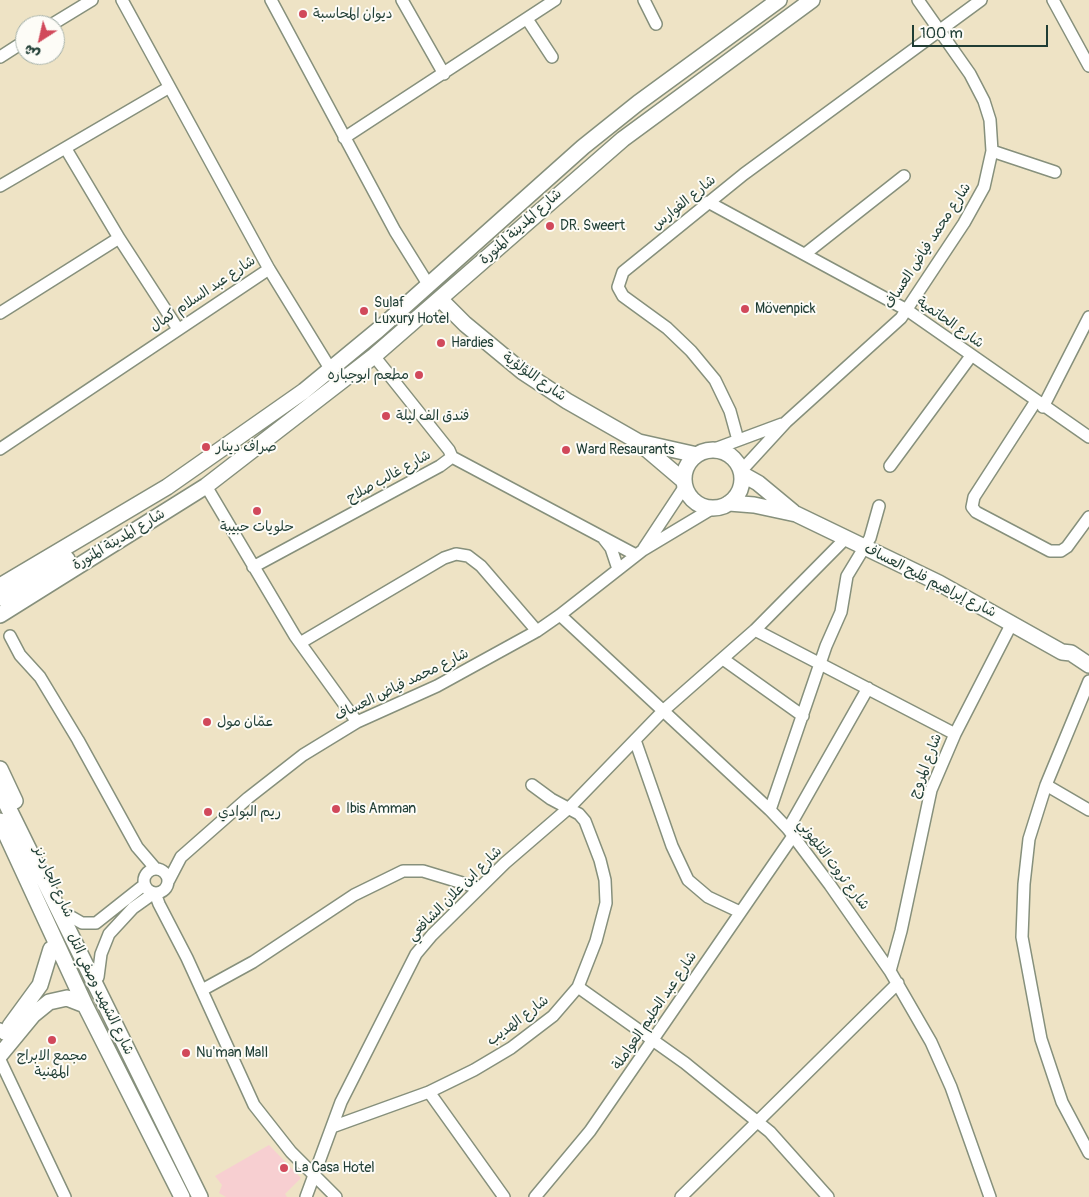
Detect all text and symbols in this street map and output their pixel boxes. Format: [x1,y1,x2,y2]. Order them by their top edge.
place label: ديوان المحاسبة [313,6,393,22]
marker: ديوان المحاسبة [297,8,309,20]
north arrow [15,15,65,65]
scale bar [914,15,1050,47]
text: 100 m [920,24,963,43]
text: ش [20,40,43,63]
street label: شارع الفوارس [648,172,720,234]
street label: شارع محمد فياض العساف [881,180,975,312]
street label: شارع المدينة المنورة [476,186,566,268]
place label: DR. Sweert [560,218,625,234]
marker: DR. Sweert [544,220,556,232]
street label: شارع عبد السلام كمال [147,253,259,335]
street label: شارع الحاتمية [913,294,987,352]
place label: Sulaf Luxury Hotel [374,295,449,328]
place label: Mövenpick [755,301,816,317]
marker: Mövenpick [739,303,751,315]
marker: Sulaf Luxury Hotel [358,305,370,317]
place label: Hardies [451,335,494,351]
marker: Hardies [435,337,447,349]
street label: شارع اللؤلؤية [499,349,569,405]
place label: مطعم ابوجباره [327,367,409,383]
marker: مطعم ابوجباره [413,369,425,381]
place label: فندق الف ليلة [396,408,469,424]
marker: فندق الف ليلة [380,410,392,422]
place label: صراف دينار [216,439,277,455]
marker: صراف دينار [200,441,212,453]
place label: Ward Resaurants [576,442,674,458]
marker: Ward Resaurants [560,444,572,456]
street label: شارع غالب صلاح [344,447,434,507]
marker: حلويات حبيبة [251,505,263,517]
street label: شارع المدينة المنورة [70,506,168,574]
place label: حلويات حبيبة [220,519,294,535]
street label: شارع إبراهيم فليح العساف [861,540,999,622]
street label: شارع محمد فياض العساف [332,645,472,725]
place label: عمّان مول [217,714,274,730]
marker: عمّان مول [201,716,213,728]
street label: شارع المروج [906,731,946,801]
place label: Ibis Amman [346,801,416,817]
marker: Ibis Amman [330,803,342,815]
place label: ريم البوادي [218,804,281,820]
marker: ريم البوادي [202,806,214,818]
street label: شارع ثروت التلهوني [793,816,873,914]
street label: شارع ابن علان الشافعي [404,843,506,945]
street label: شارع الجاردنز [29,844,77,920]
street label: شارع الشهيد وصفي التل [63,930,137,1058]
street label: شارع عبد الحليم العواملة [609,949,701,1073]
street label: شارع الهديب [484,992,552,1050]
marker: مجمع الابراج المهنية [46,1034,58,1046]
place label: Nu'man Mall [196,1045,268,1061]
marker: Nu'man Mall [180,1047,192,1059]
place label: مجمع الابراج المهنية [17,1048,87,1080]
place label: La Casa Hotel [294,1160,375,1176]
marker: La Casa Hotel [278,1162,290,1174]

